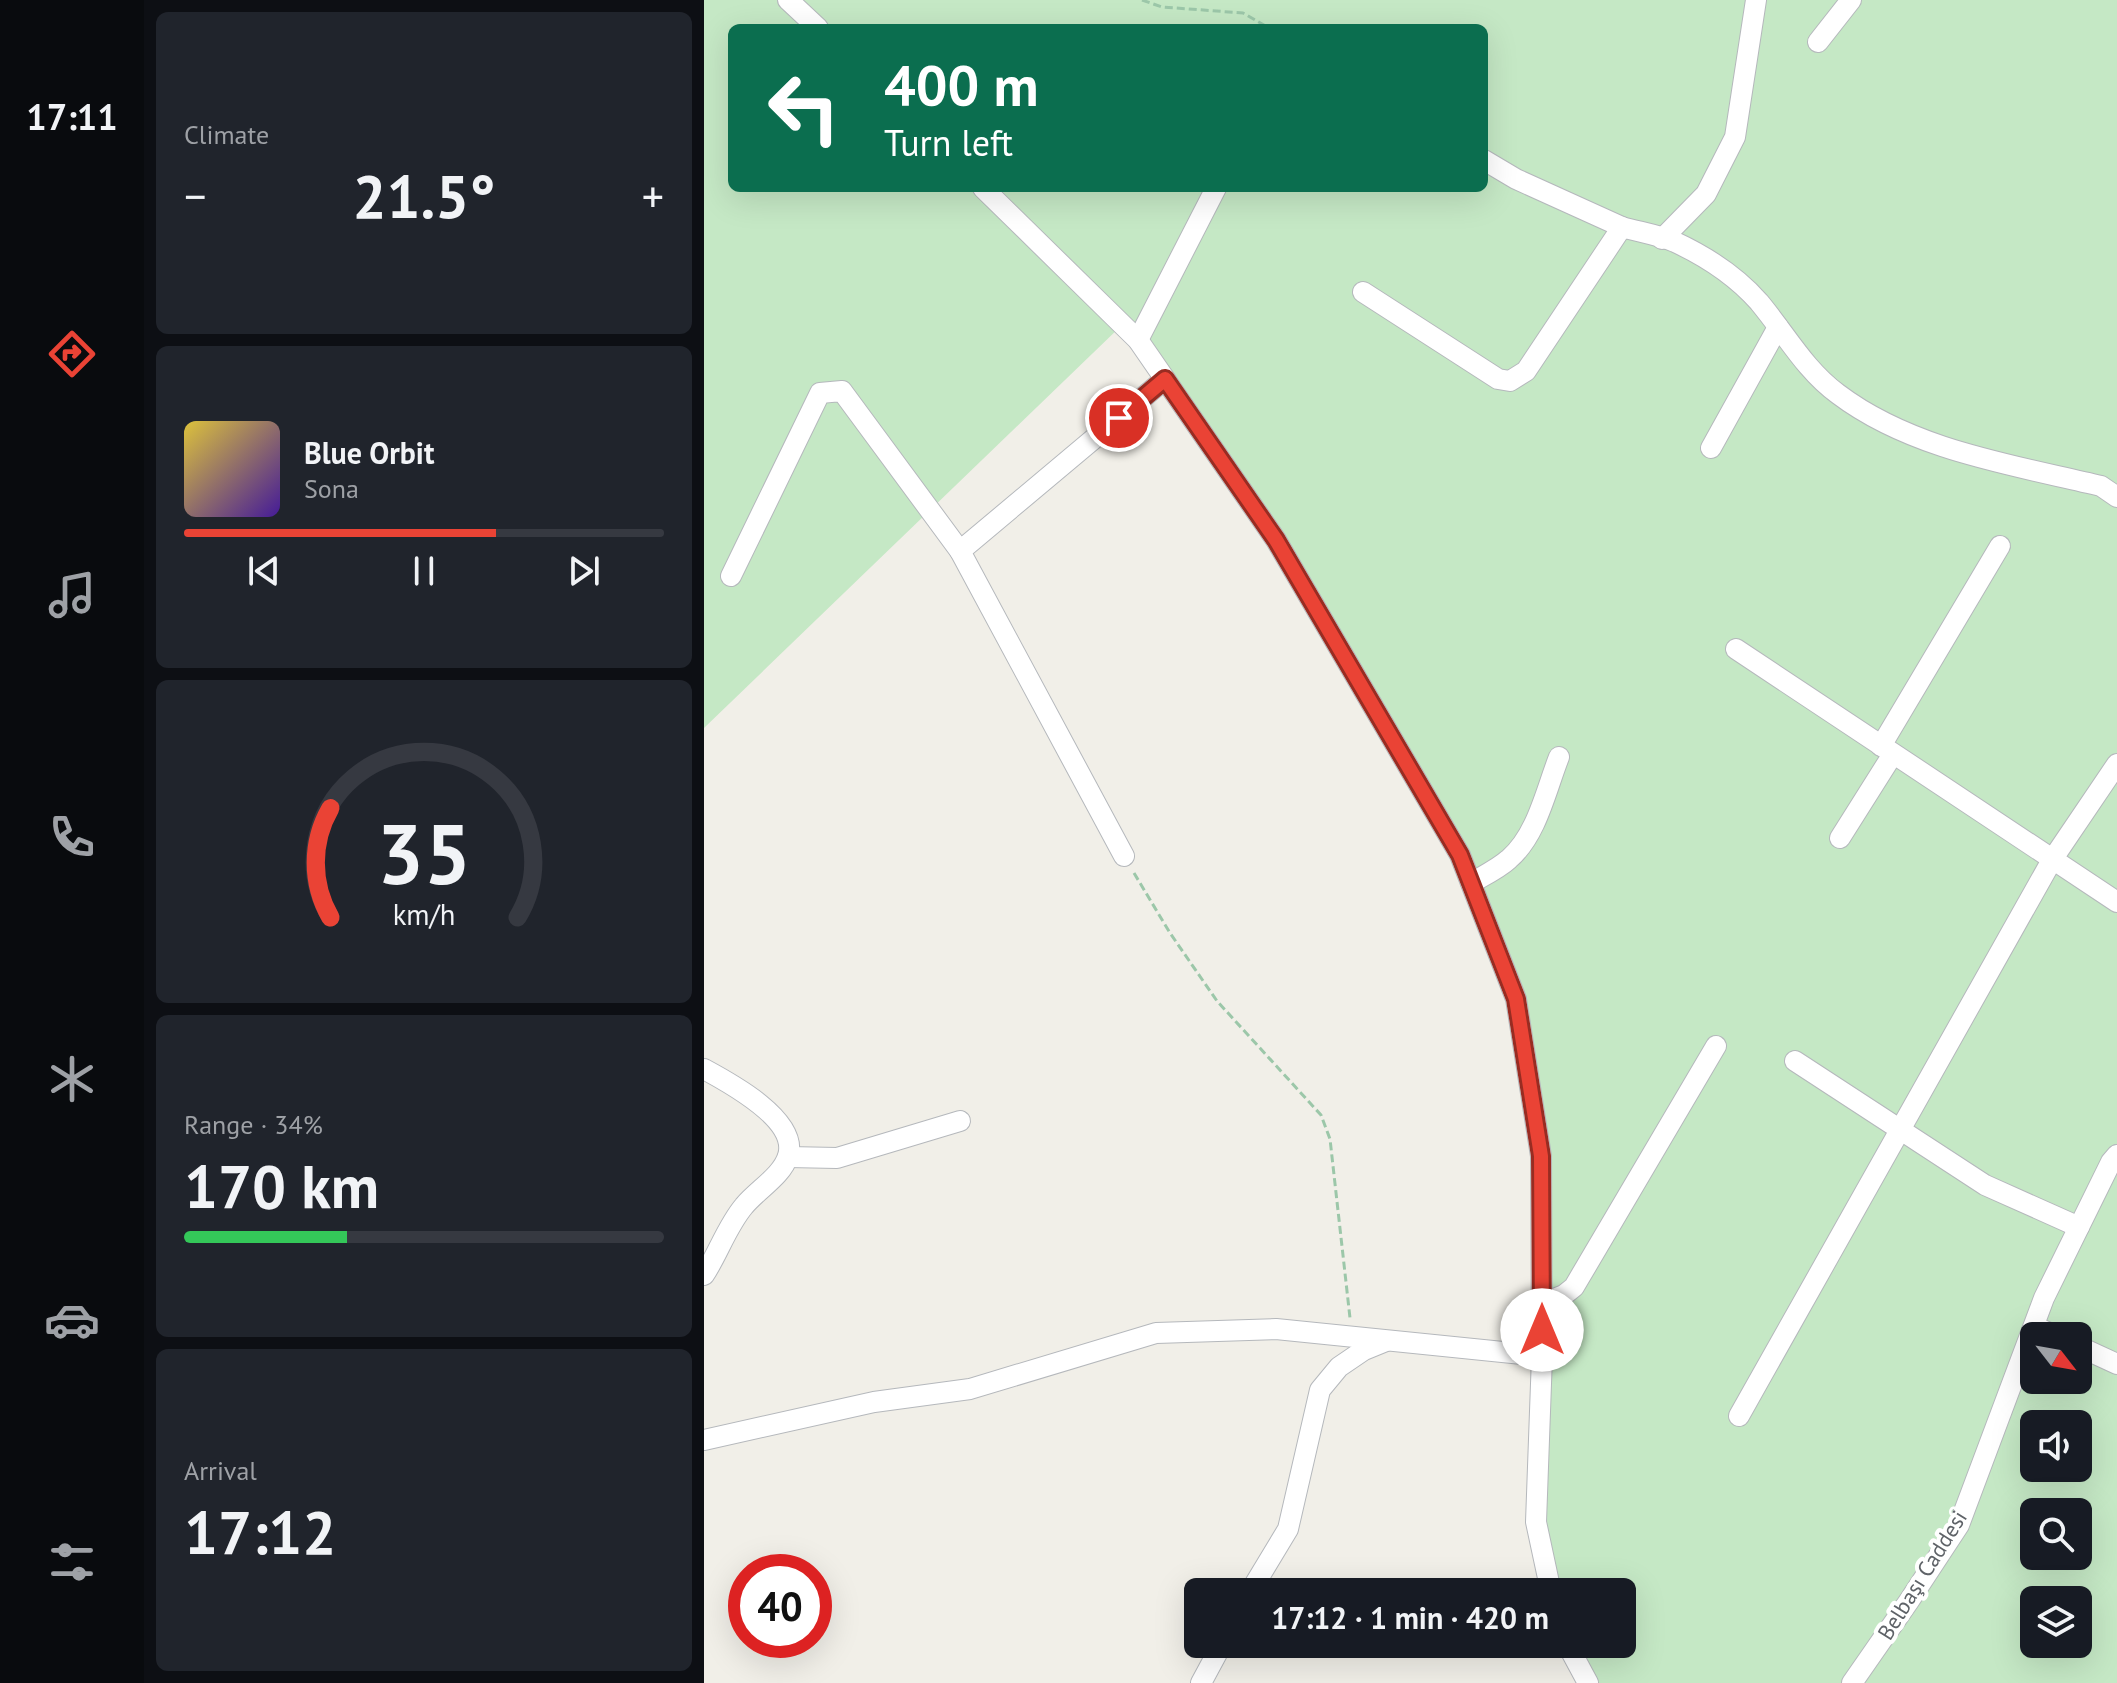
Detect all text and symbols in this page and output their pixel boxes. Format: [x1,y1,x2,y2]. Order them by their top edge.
text: 400 m [884,49,1039,121]
icon: left [752,56,856,160]
text: 17:11 [26,93,118,140]
text: Climate [184,118,269,151]
text: Turn left [884,119,1013,166]
text: 21.5° [352,157,496,235]
text: − [184,167,206,224]
text: + [642,167,664,224]
icon: directions [44,326,100,382]
pin [1085,384,1153,452]
icon: arrive [1097,396,1141,440]
text: Blue Orbit [304,433,434,472]
text: Sona [304,472,359,505]
icon: previous [242,549,286,593]
icon: pause [402,549,446,593]
icon: next [562,549,606,593]
icon: music [44,567,100,623]
text: 35 [377,798,471,906]
icon: phone [44,809,100,865]
text: km/h [393,896,455,933]
icon: climate [44,1051,100,1107]
text: Range · 34% [184,1108,323,1141]
text: 170 km [184,1147,379,1225]
position arrow [1500,1288,1584,1372]
icon: car [44,1292,100,1348]
north arrow [2020,1322,2092,1394]
map controls [2020,1322,2092,1658]
button: sound [2020,1410,2092,1482]
text: Arrival [184,1454,257,1487]
text: 17:12 [184,1493,336,1571]
button: search [2020,1498,2092,1570]
street label: Belbaşı Caddesi [1871,1505,1973,1645]
icon: filters [44,1534,100,1590]
speed limit sign: 40 [728,1554,832,1658]
button: layers [2020,1586,2092,1658]
text: 17:12 · 1 min · 420 m [1271,1598,1549,1637]

